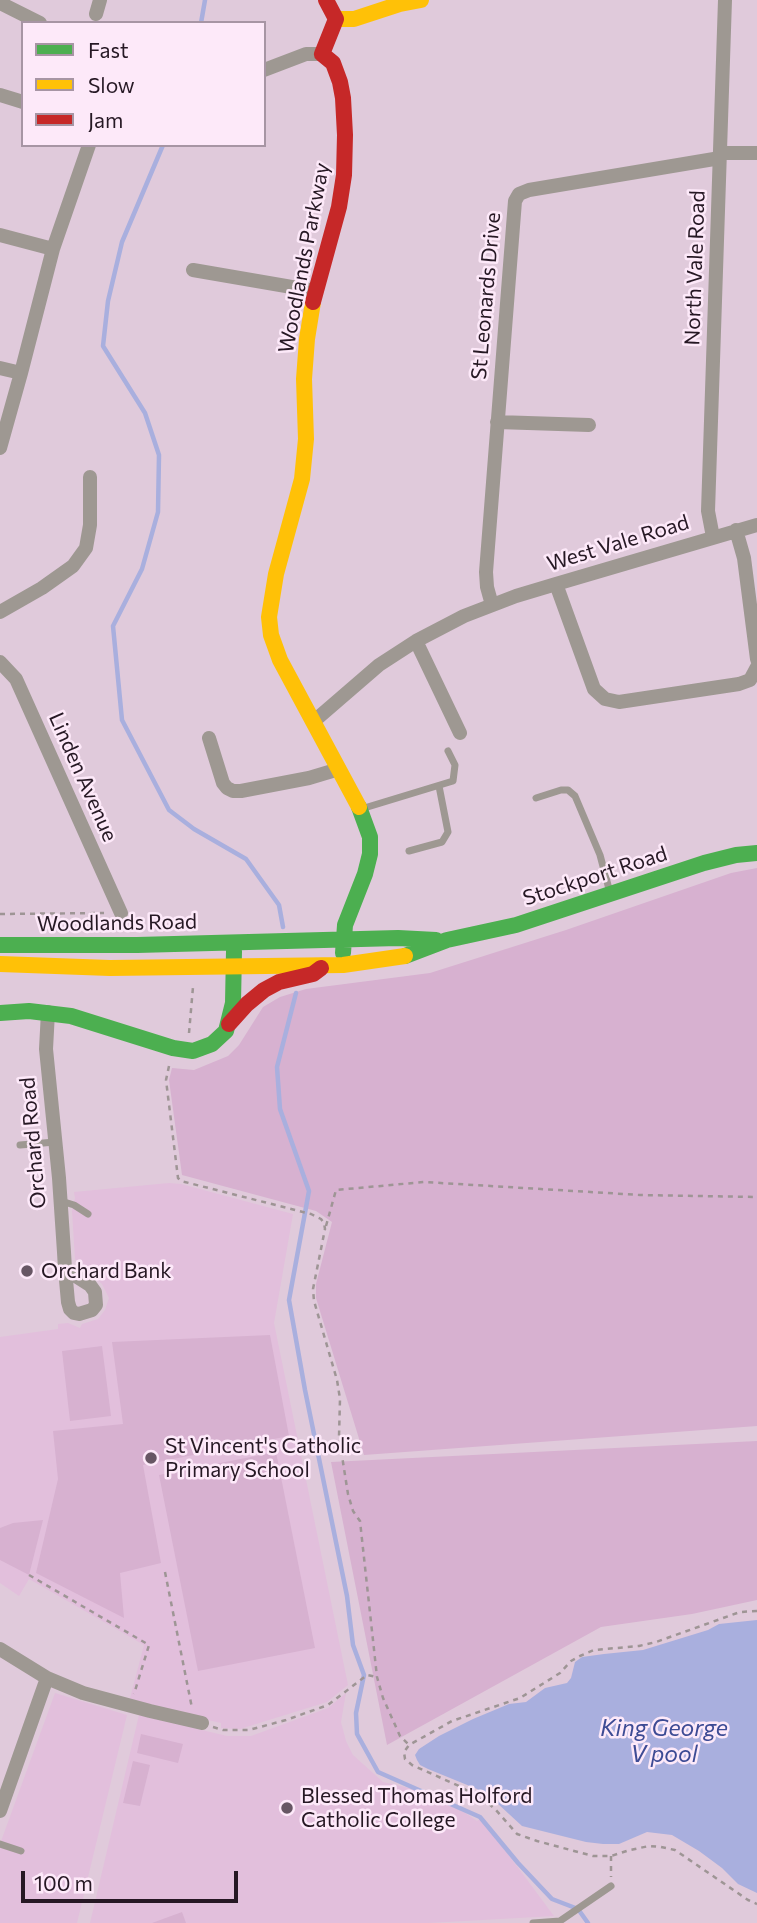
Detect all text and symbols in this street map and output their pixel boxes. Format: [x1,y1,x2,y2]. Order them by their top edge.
legend [21,21,266,147]
text: Fast [88,37,129,62]
text: Slow [88,72,135,97]
text: Jam [88,107,123,132]
street label: Woodlands Parkway [273,161,335,355]
street label: North Vale Road [680,190,710,346]
street label: St Leonards Drive [466,211,506,381]
street label: West Vale Road [544,509,692,577]
street label: Linden Avenue [43,709,123,845]
street label: Stockport Road [520,841,670,911]
street label: Woodlands Road [37,909,197,937]
street label: Orchard Road [15,1076,51,1210]
place label: Orchard Bank [41,1258,172,1284]
marker: Orchard Bank [19,1263,35,1279]
place label: St Vincent's Catholic Primary School [165,1433,361,1483]
marker: St Vincent's Catholic Primary School [143,1450,159,1466]
water label: King George V pool [600,1714,728,1768]
place label: Blessed Thomas Holford Catholic College [301,1783,532,1833]
marker: Blessed Thomas Holford Catholic College [279,1800,295,1816]
scale bar [24,1856,242,1900]
text: 100 m [34,1870,93,1895]

